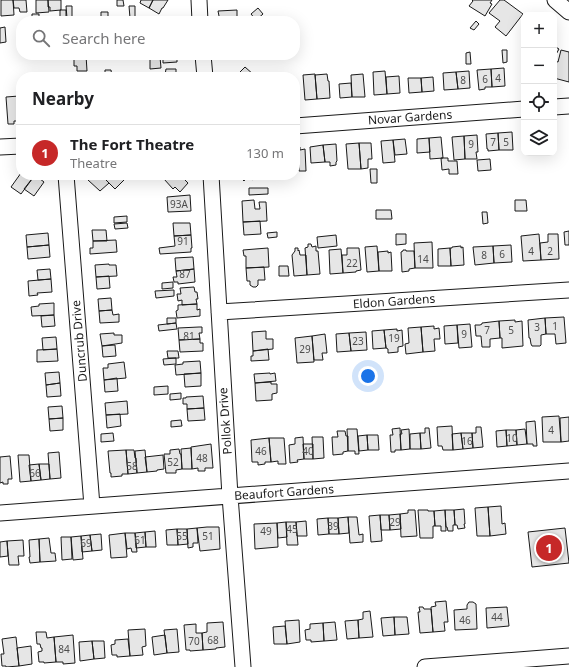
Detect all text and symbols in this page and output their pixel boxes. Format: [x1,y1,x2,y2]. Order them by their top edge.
map controls [521,12,557,156]
button: + [521,12,557,48]
search box [16,16,300,60]
icon: search [30,27,52,49]
text: Search here [62,28,145,48]
button: − [521,48,557,84]
house number: 4 [495,71,501,85]
house number: 6 [482,72,488,86]
house number: 8 [460,73,466,87]
button: locate [521,84,557,120]
text: Nearby [32,87,94,110]
street label: Novar Gardens [367,106,453,128]
button: layers [521,120,557,156]
text: The Fort Theatre [70,134,194,154]
house number: 7 [490,135,496,149]
house number: 5 [503,135,509,149]
house number: 9 [468,137,474,151]
text: 1 [41,144,49,162]
text: 130 m [246,144,284,162]
text: Theatre [70,154,117,172]
house number: 93A [170,197,189,211]
house number: 91 [177,234,189,248]
house number: 4 [528,244,534,258]
house number: 2 [547,244,553,258]
house number: 6 [499,247,505,261]
house number: 8 [481,248,487,262]
house number: 14 [417,252,429,266]
house number: 22 [346,256,358,270]
house number: 87 [179,267,191,281]
street label: Eldon Gardens [352,290,436,312]
street label: Duncrub Drive [67,299,91,383]
house number: 1 [552,319,558,333]
house number: 3 [534,320,540,334]
house number: 7 [484,323,490,337]
house number: 5 [508,323,514,337]
house number: 9 [461,327,467,341]
house number: 81 [183,329,195,343]
house number: 19 [388,331,400,345]
house number: 23 [352,334,364,348]
house number: 29 [299,342,311,356]
your location [358,366,378,386]
street label: Pollok Drive [214,387,236,455]
house number: 4 [548,423,554,437]
house number: 10 [506,431,518,445]
house number: 16 [461,434,473,448]
house number: 46 [255,444,267,458]
house number: 40 [302,444,314,458]
house number: 48 [196,451,208,465]
house number: 52 [167,455,179,469]
house number: 58 [126,459,138,473]
house number: 66 [29,466,41,480]
street label: Beaufort Gardens [234,480,335,504]
house number: 29 [389,515,401,529]
house number: 39 [327,519,339,533]
house number: 45 [286,522,298,536]
house number: 49 [260,524,272,538]
house number: 55 [176,529,188,543]
house number: 51 [202,529,214,543]
house number: 61 [134,533,146,547]
pin: 1 [536,533,562,563]
house number: 69 [80,536,92,550]
house number: 44 [491,610,503,624]
house number: 46 [459,613,471,627]
house number: 68 [207,633,219,647]
house number: 70 [188,634,200,648]
house number: 84 [58,642,70,656]

